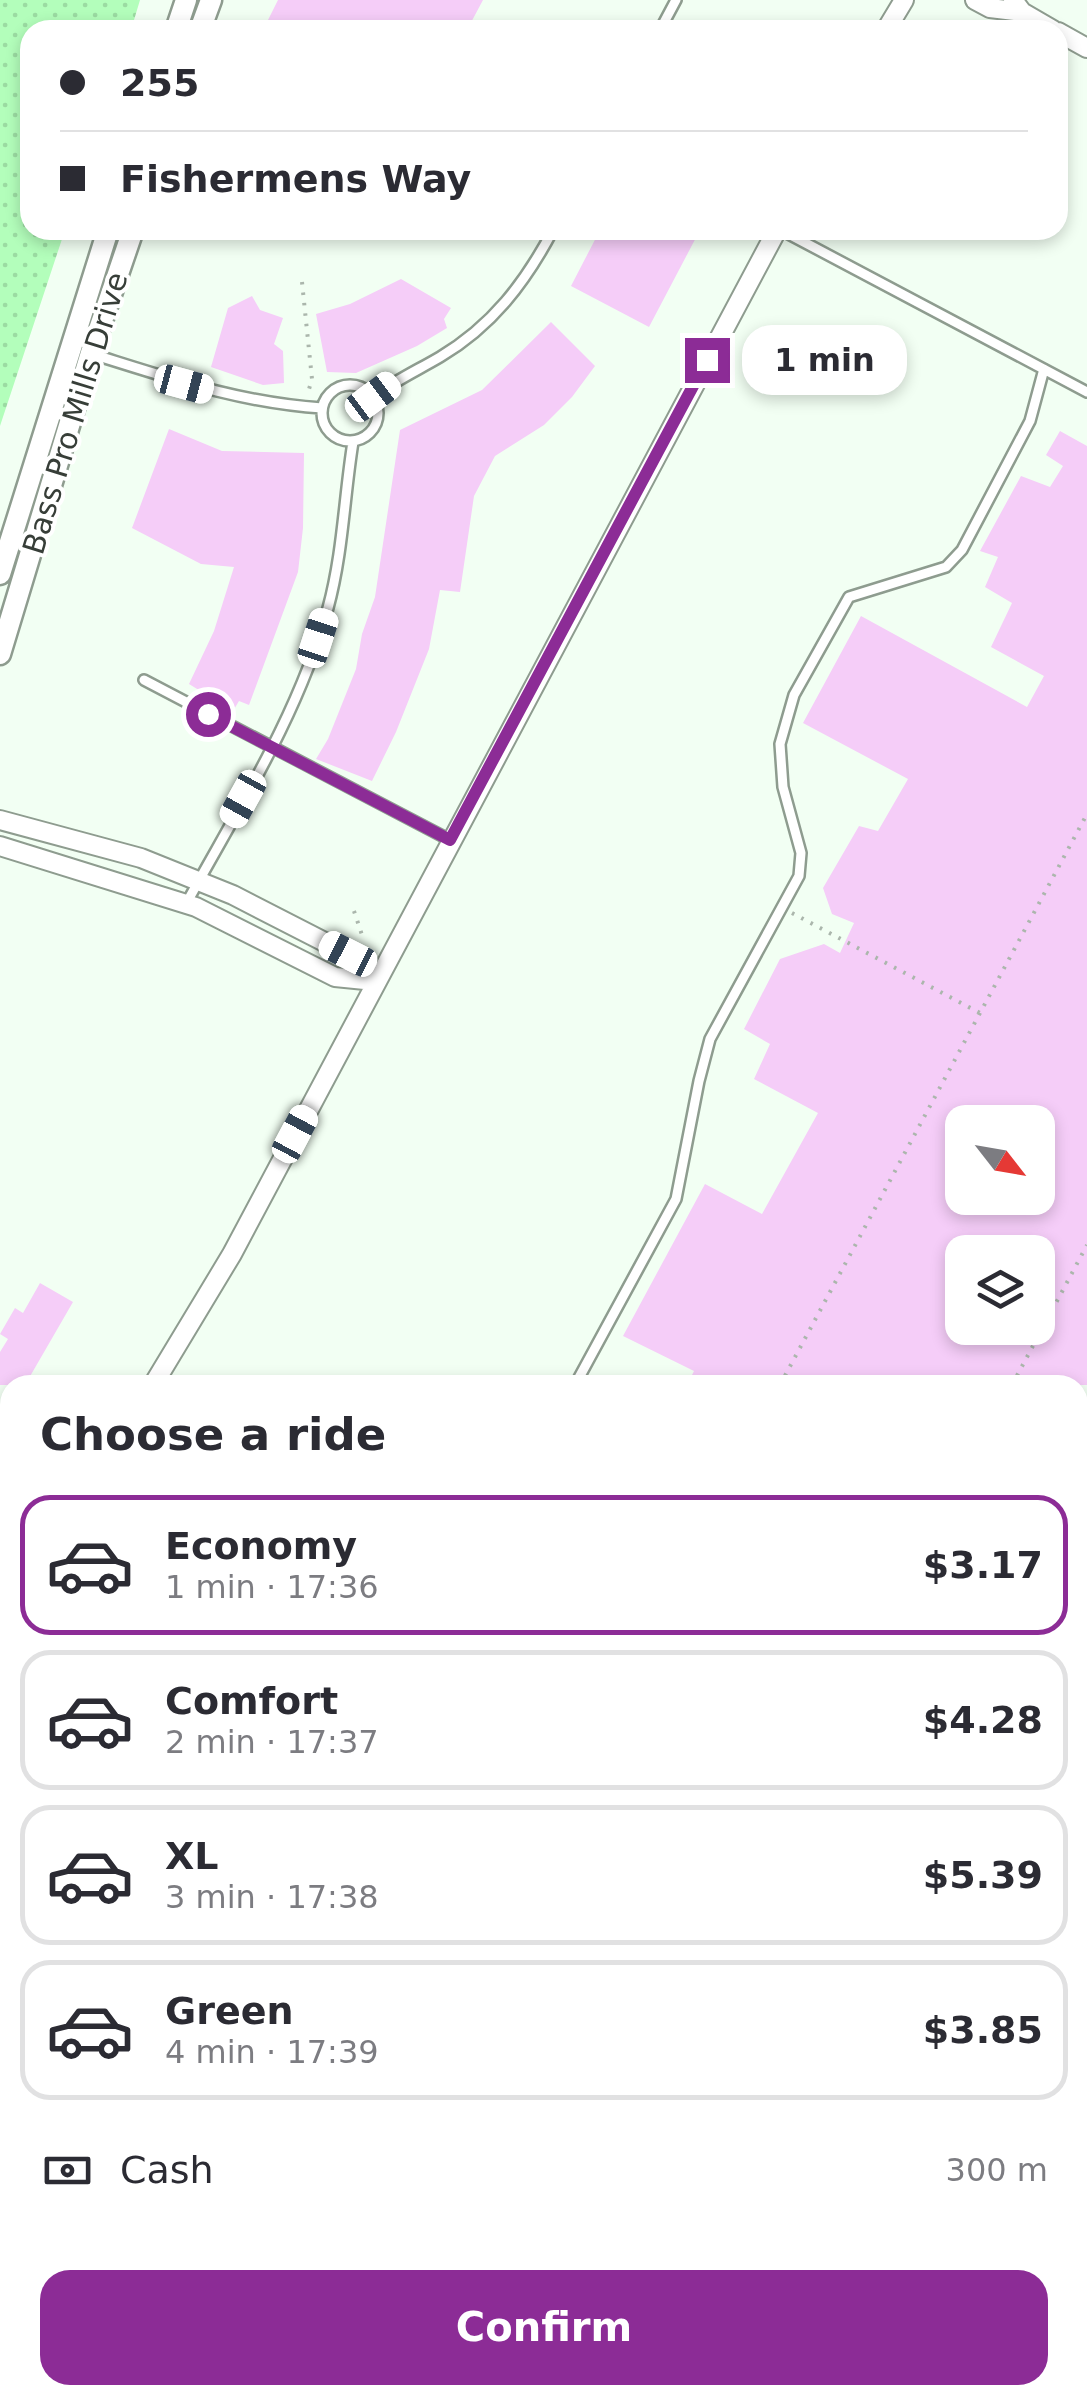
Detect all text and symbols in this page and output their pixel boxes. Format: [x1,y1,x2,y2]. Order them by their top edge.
text: 255 [120,61,199,105]
text: Fishermens Way [120,157,471,201]
street label: Bass Pro Mills Drive [15,268,135,558]
callout: 1 min [742,325,907,395]
route end [685,338,730,383]
text: 1 min [774,341,875,379]
car [151,362,217,406]
car [340,367,406,427]
car [294,605,342,671]
route start [186,692,231,737]
car [215,765,271,833]
car [314,927,382,981]
car [268,1100,322,1168]
north arrow [945,1105,1055,1215]
map controls [945,1105,1055,1345]
button: layers [945,1235,1055,1345]
text: Choose a ride [40,1408,386,1461]
icon: car [45,1520,135,1610]
text: Economy [165,1524,357,1568]
text: $3.17 [923,1543,1043,1587]
text: 1 min · 17:36 [165,1568,379,1606]
icon: car [45,1675,135,1765]
text: Comfort [165,1679,338,1723]
text: $4.28 [923,1698,1043,1742]
text: 2 min · 17:37 [165,1723,379,1761]
icon: car [45,1830,135,1920]
text: XL [165,1834,219,1878]
text: $5.39 [923,1853,1043,1897]
text: 3 min · 17:38 [165,1878,379,1916]
icon: car [45,1985,135,2075]
text: Green [165,1989,294,2033]
text: $3.85 [923,2008,1043,2052]
text: 4 min · 17:39 [165,2033,379,2071]
icon: cash [40,2143,95,2198]
text: Cash [120,2148,214,2192]
text: 300 m [946,2151,1048,2189]
button: Confirm [40,2270,1048,2385]

